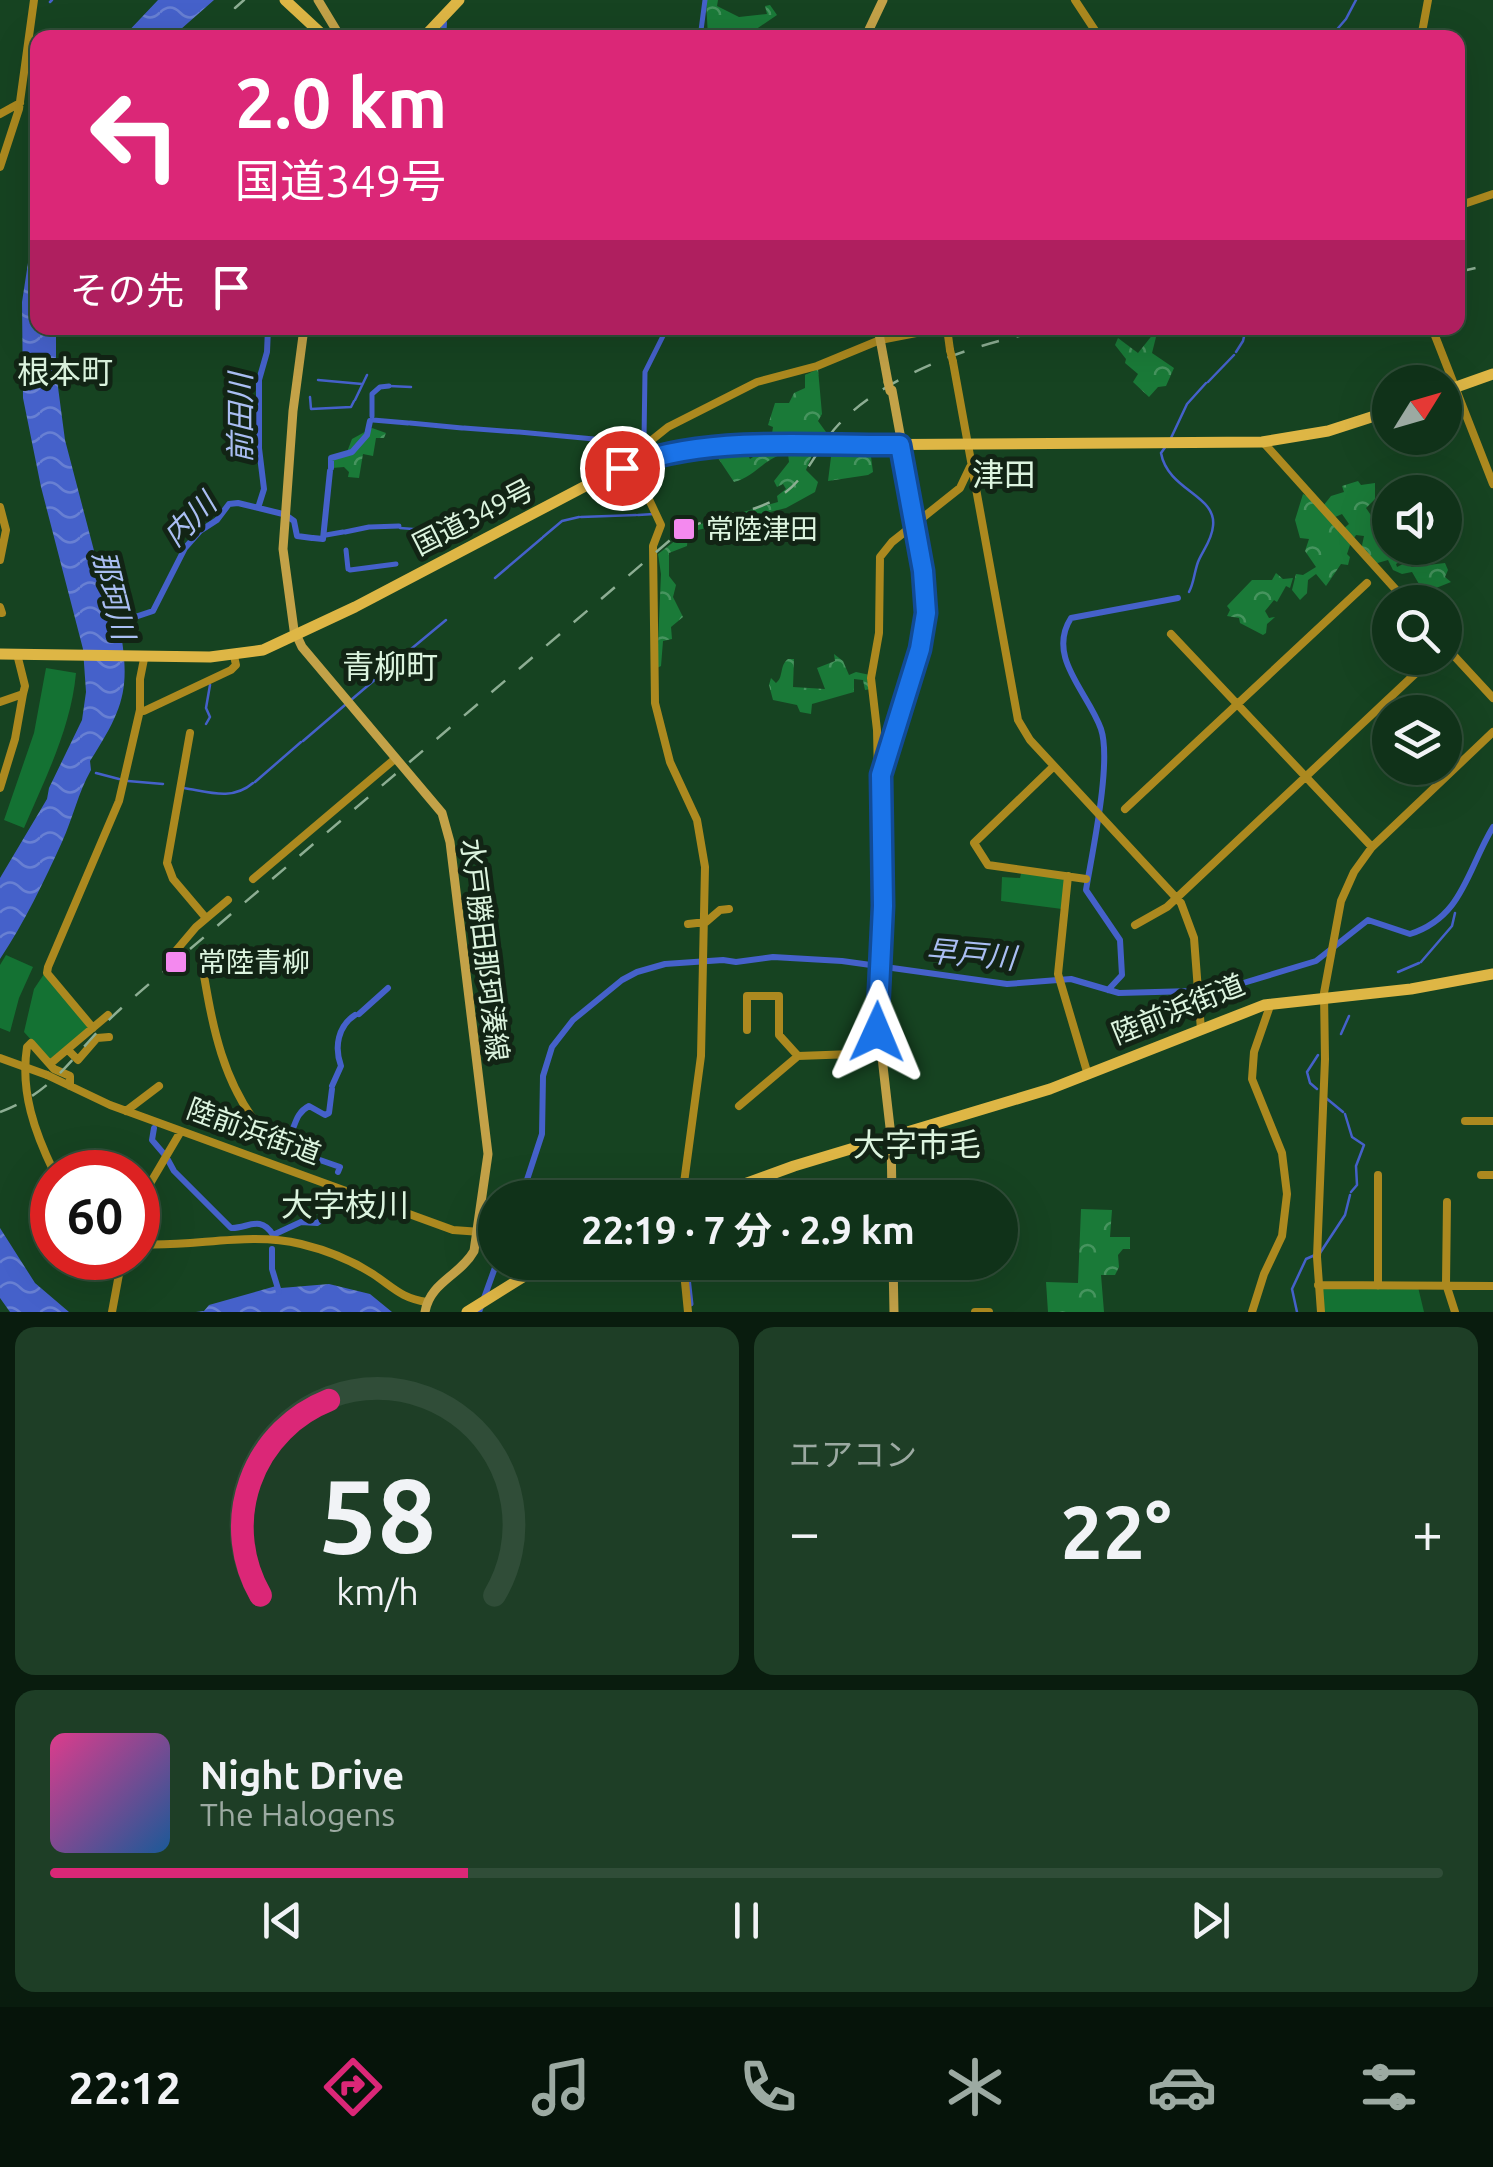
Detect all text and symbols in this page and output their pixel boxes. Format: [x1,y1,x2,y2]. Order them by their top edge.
text: 2.0 km [235,63,447,141]
icon: left [70,70,200,200]
text: 国道349号 [235,155,446,206]
icon: arrive [204,260,259,315]
text: その先 [70,269,184,311]
district label: 根本町 [17,353,113,389]
north arrow [1372,365,1462,455]
map controls [1372,365,1462,785]
water label: 前田川 [223,370,257,463]
pin [580,426,665,511]
icon: arrive [595,441,650,496]
district label: 津田 [972,456,1036,492]
street label: 国道349号 [407,473,538,560]
button: sound [1372,475,1462,565]
water label: 内川 [156,484,225,553]
place label: 常陸津田 [706,513,818,544]
marker: 常陸津田 [671,516,697,542]
water label: 那珂川 [87,547,142,645]
button: search [1372,585,1462,675]
district label: 青柳町 [342,648,438,684]
button: layers [1372,695,1462,785]
street label: 水戸勝田那珂湊線 [456,837,515,1063]
water label: 早戸川 [925,933,1020,975]
place label: 常陸青柳 [198,946,310,977]
marker: 常陸青柳 [163,949,189,975]
street label: 陸前浜街道 [1107,968,1249,1049]
position arrow [825,980,929,1084]
street label: 陸前浜街道 [183,1092,325,1169]
district label: 大字市毛 [853,1126,981,1162]
speed limit sign: 60 [30,1150,160,1280]
district label: 大字枝川 [281,1186,409,1222]
text: 22:19 · 7 分 · 2.9 km [581,1209,915,1251]
text: エアコン [789,1436,917,1472]
text: 58 [318,1456,436,1573]
text: 22° [1060,1489,1172,1573]
text: − [789,1501,820,1562]
text: + [1412,1501,1443,1562]
text: km/h [336,1572,418,1612]
text: Night Drive [200,1754,404,1796]
text: The Halogens [200,1796,395,1832]
icon: previous [255,1893,310,1948]
icon: pause [719,1893,774,1948]
icon: next [1183,1893,1238,1948]
icon: directions [318,2052,388,2122]
icon: music [526,2052,596,2122]
icon: phone [733,2052,803,2122]
icon: climate [940,2052,1010,2122]
icon: car [1147,2052,1217,2122]
icon: filters [1354,2052,1424,2122]
text: 22:12 [69,2062,181,2113]

